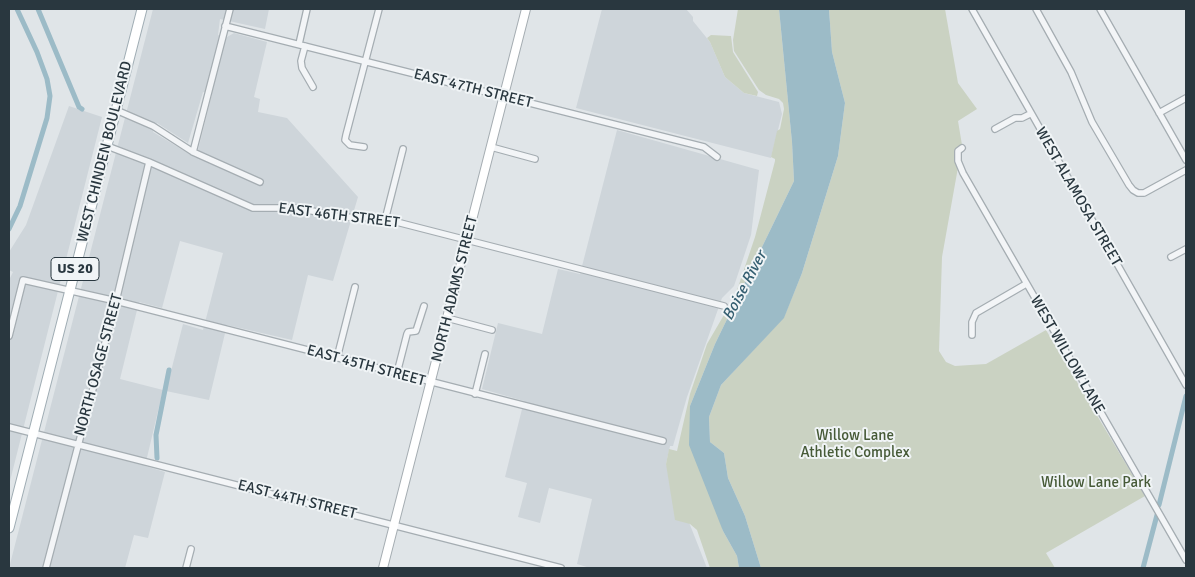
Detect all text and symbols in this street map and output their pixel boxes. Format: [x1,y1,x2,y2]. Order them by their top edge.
street label: WEST CHINDEN BOULEVARD [74,60,136,244]
street label: EAST 47TH STREET [412,66,534,112]
street label: WEST ALAMOSA STREET [1031,124,1125,270]
street label: EAST 46TH STREET [277,200,401,232]
street label: NORTH ADAMS STREET [428,214,482,364]
water label: Boise River [719,248,771,324]
road number: US 20 [51,258,99,280]
street label: NORTH OSAGE STREET [71,292,127,438]
street label: WEST WILLOW LANE [1026,293,1108,417]
street label: EAST 45TH STREET [305,342,427,390]
park label: Willow Lane Athletic Complex [800,427,910,462]
park label: Willow Lane Park [1041,474,1151,492]
street label: EAST 44TH STREET [236,477,358,523]

